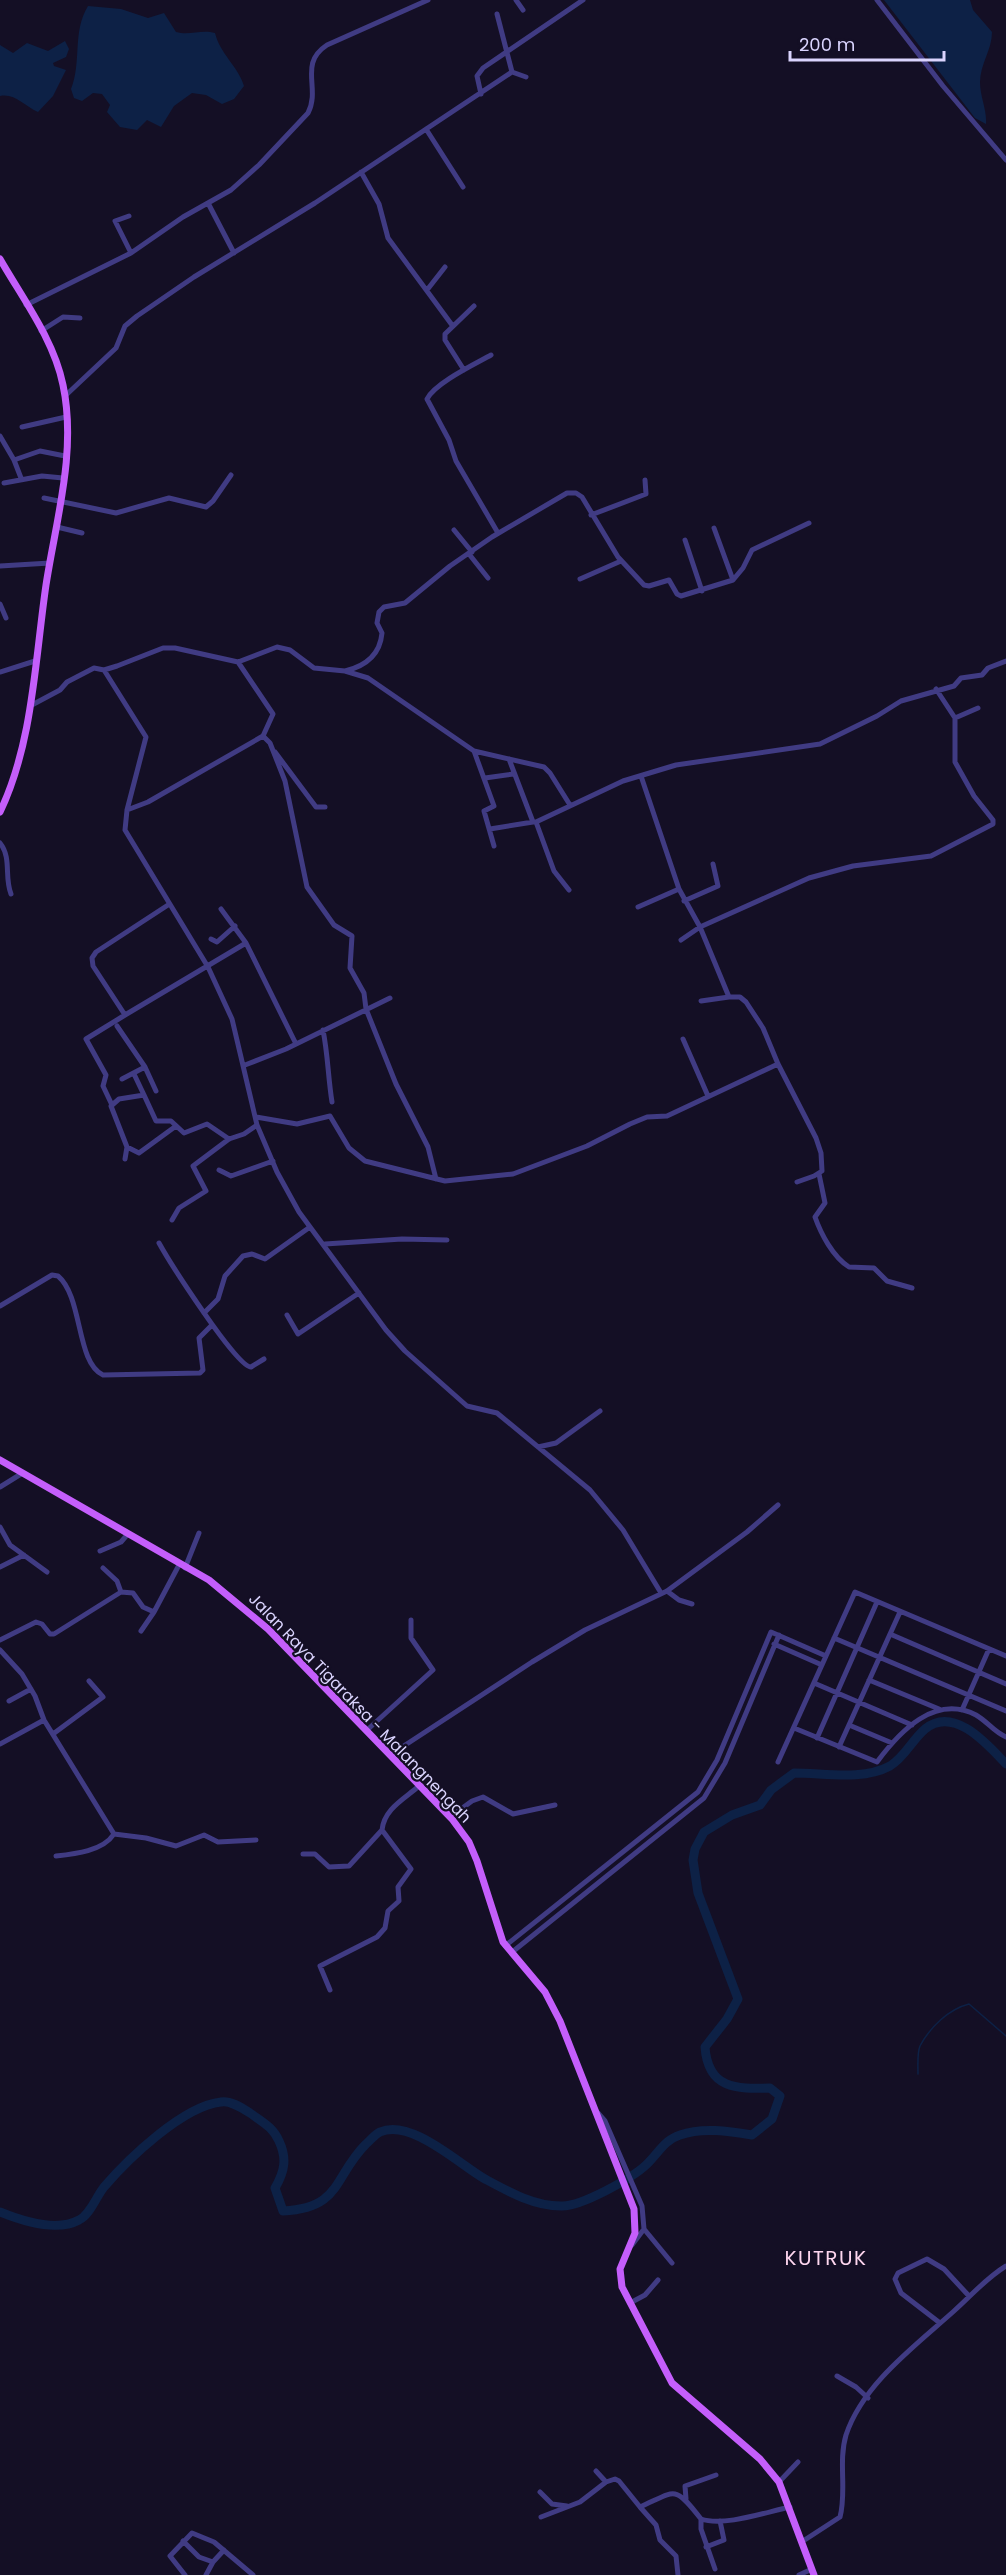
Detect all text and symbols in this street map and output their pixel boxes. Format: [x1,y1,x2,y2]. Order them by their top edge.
scale bar [790,24,944,62]
text: 200 m [799,32,855,57]
street label: Jalan Raya Tigaraksa - Malangnengah [243,1588,477,1828]
district label: KUTRUK [785,2244,867,2272]

